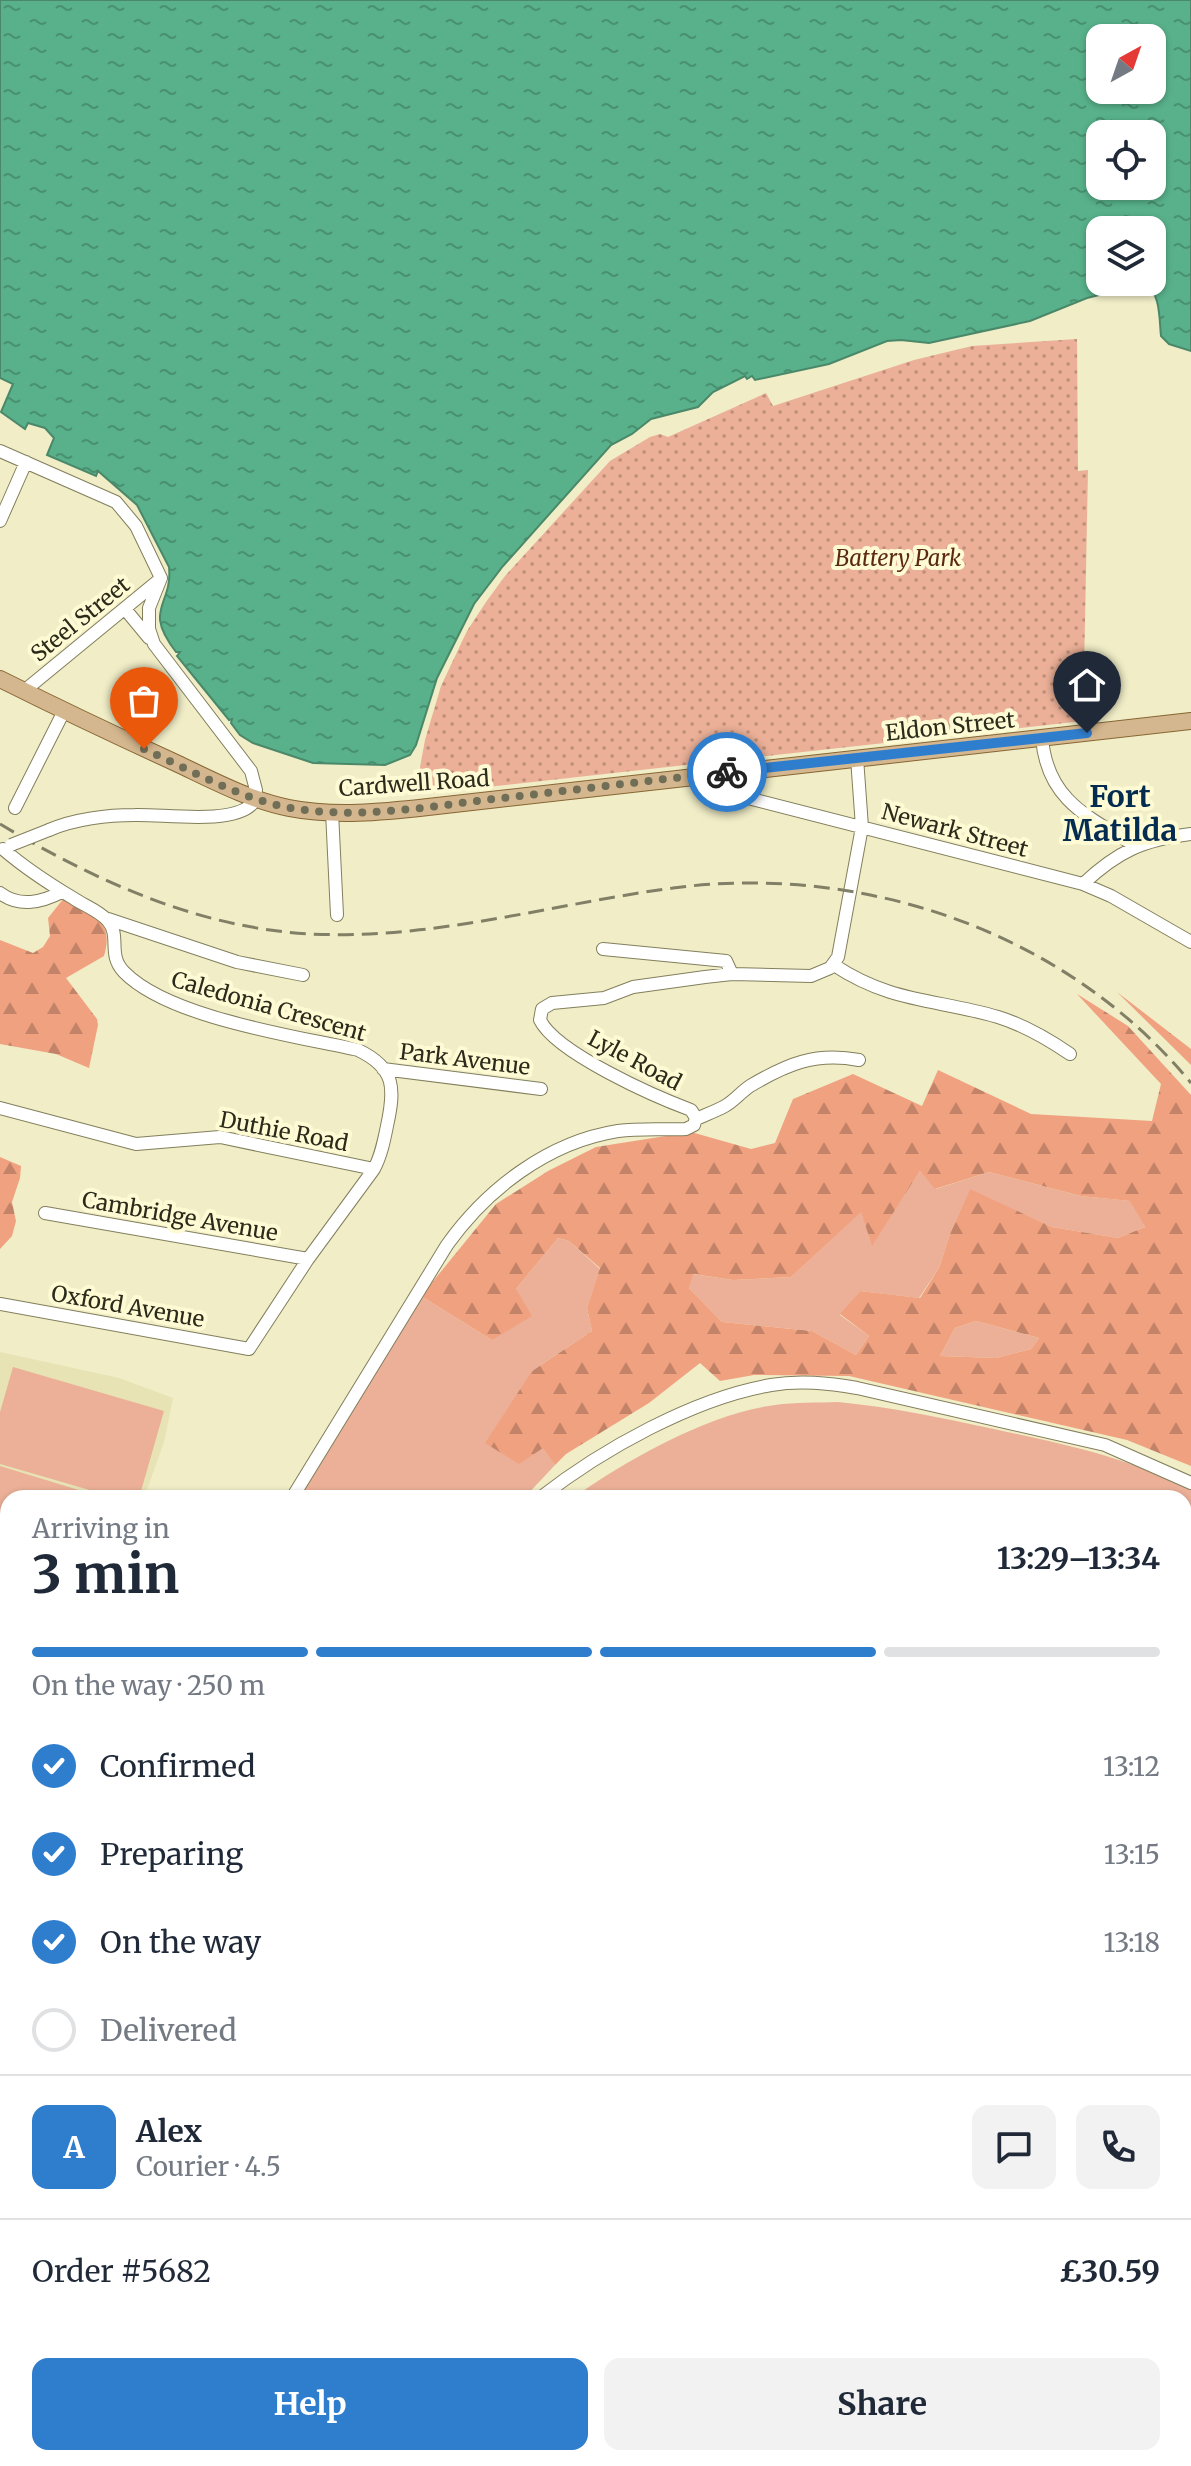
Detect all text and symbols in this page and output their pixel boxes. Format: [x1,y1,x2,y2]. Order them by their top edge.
north arrow [1086,24,1166,104]
map controls [1086,24,1166,296]
button: locate [1086,120,1166,200]
button: layers [1086,216,1166,296]
park label: Battery Park [835,544,961,572]
street label: Steel Street [25,570,136,667]
pin [1053,651,1121,733]
icon: home [1065,663,1109,707]
pin [110,667,178,749]
icon: bag [122,679,166,723]
street label: Eldon Street [884,705,1016,747]
courier [687,732,767,812]
icon: bike [705,750,749,794]
street label: Cardwell Road [338,764,490,802]
district label: Fort Matilda [1063,777,1178,849]
street label: Newark Street [879,797,1032,863]
street label: Caledonia Crescent [168,965,370,1047]
street label: Lyle Road [584,1024,686,1096]
street label: Park Avenue [398,1037,532,1081]
street label: Duthie Road [217,1105,351,1157]
street label: Cambridge Avenue [80,1185,280,1247]
street label: Oxford Avenue [49,1279,207,1333]
text: Arriving in [32,1512,170,1545]
text: 13:29–13:34 [997,1539,1160,1577]
text: 3 min [32,1542,179,1607]
text: On the way · 250 m [32,1669,265,1702]
icon: check [32,1744,76,1788]
text: Confirmed [100,1747,255,1785]
text: 13:12 [1103,1750,1160,1783]
icon: check [32,1832,76,1876]
text: Preparing [100,1835,243,1873]
text: 13:15 [1104,1838,1160,1871]
icon: check [32,1920,76,1964]
text: On the way [100,1923,261,1961]
text: 13:18 [1104,1926,1160,1959]
text: Delivered [100,2011,237,2049]
button: chat [972,2105,1056,2189]
button: phone [1076,2105,1160,2189]
text: Alex [136,2112,202,2150]
text: A [63,2128,85,2166]
text: Courier · 4.5 [136,2150,281,2183]
text: Order #5682 [32,2252,211,2290]
text: £30.59 [1059,2252,1160,2290]
button: Help [32,2358,588,2450]
button: Share [604,2358,1160,2450]

